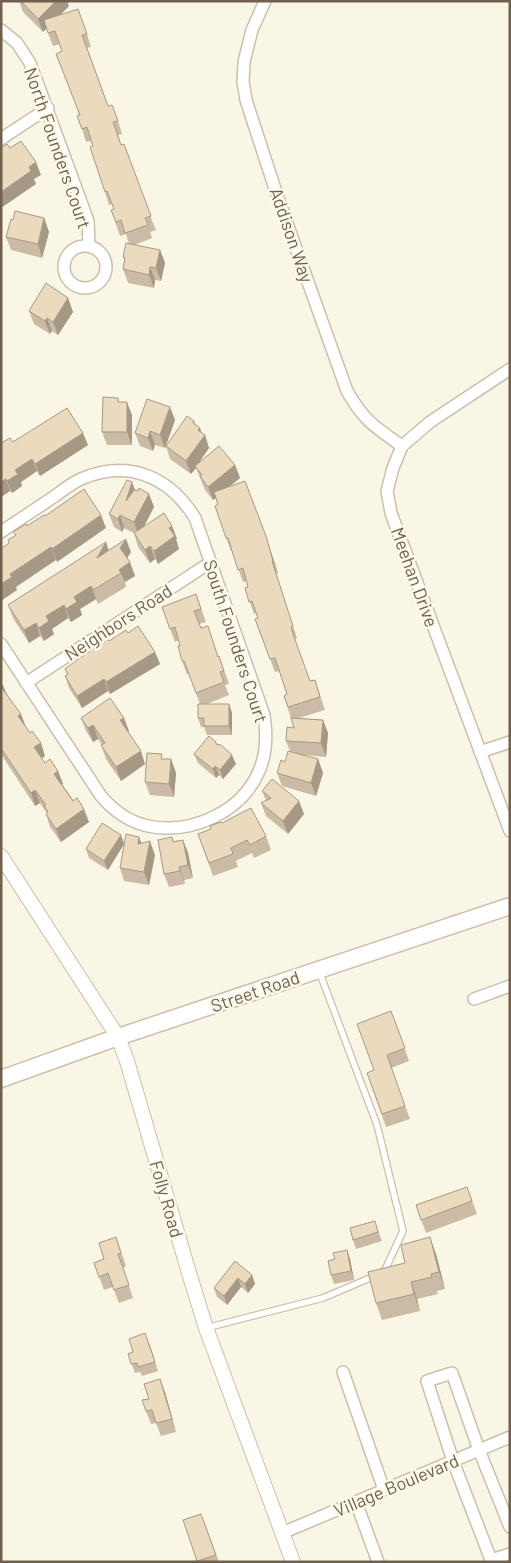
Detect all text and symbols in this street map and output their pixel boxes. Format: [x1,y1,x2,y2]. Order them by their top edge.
street label: North Founders Court [20,64,96,232]
street label: Addison Way [265,185,319,285]
street label: Meehan Drive [387,524,443,630]
street label: South Founders Court [199,557,273,725]
street label: Neighbors Road [60,579,176,665]
street label: Street Road [208,966,302,1016]
street label: Folly Road [145,1158,189,1240]
street label: Village Boulevard [330,1449,462,1521]

